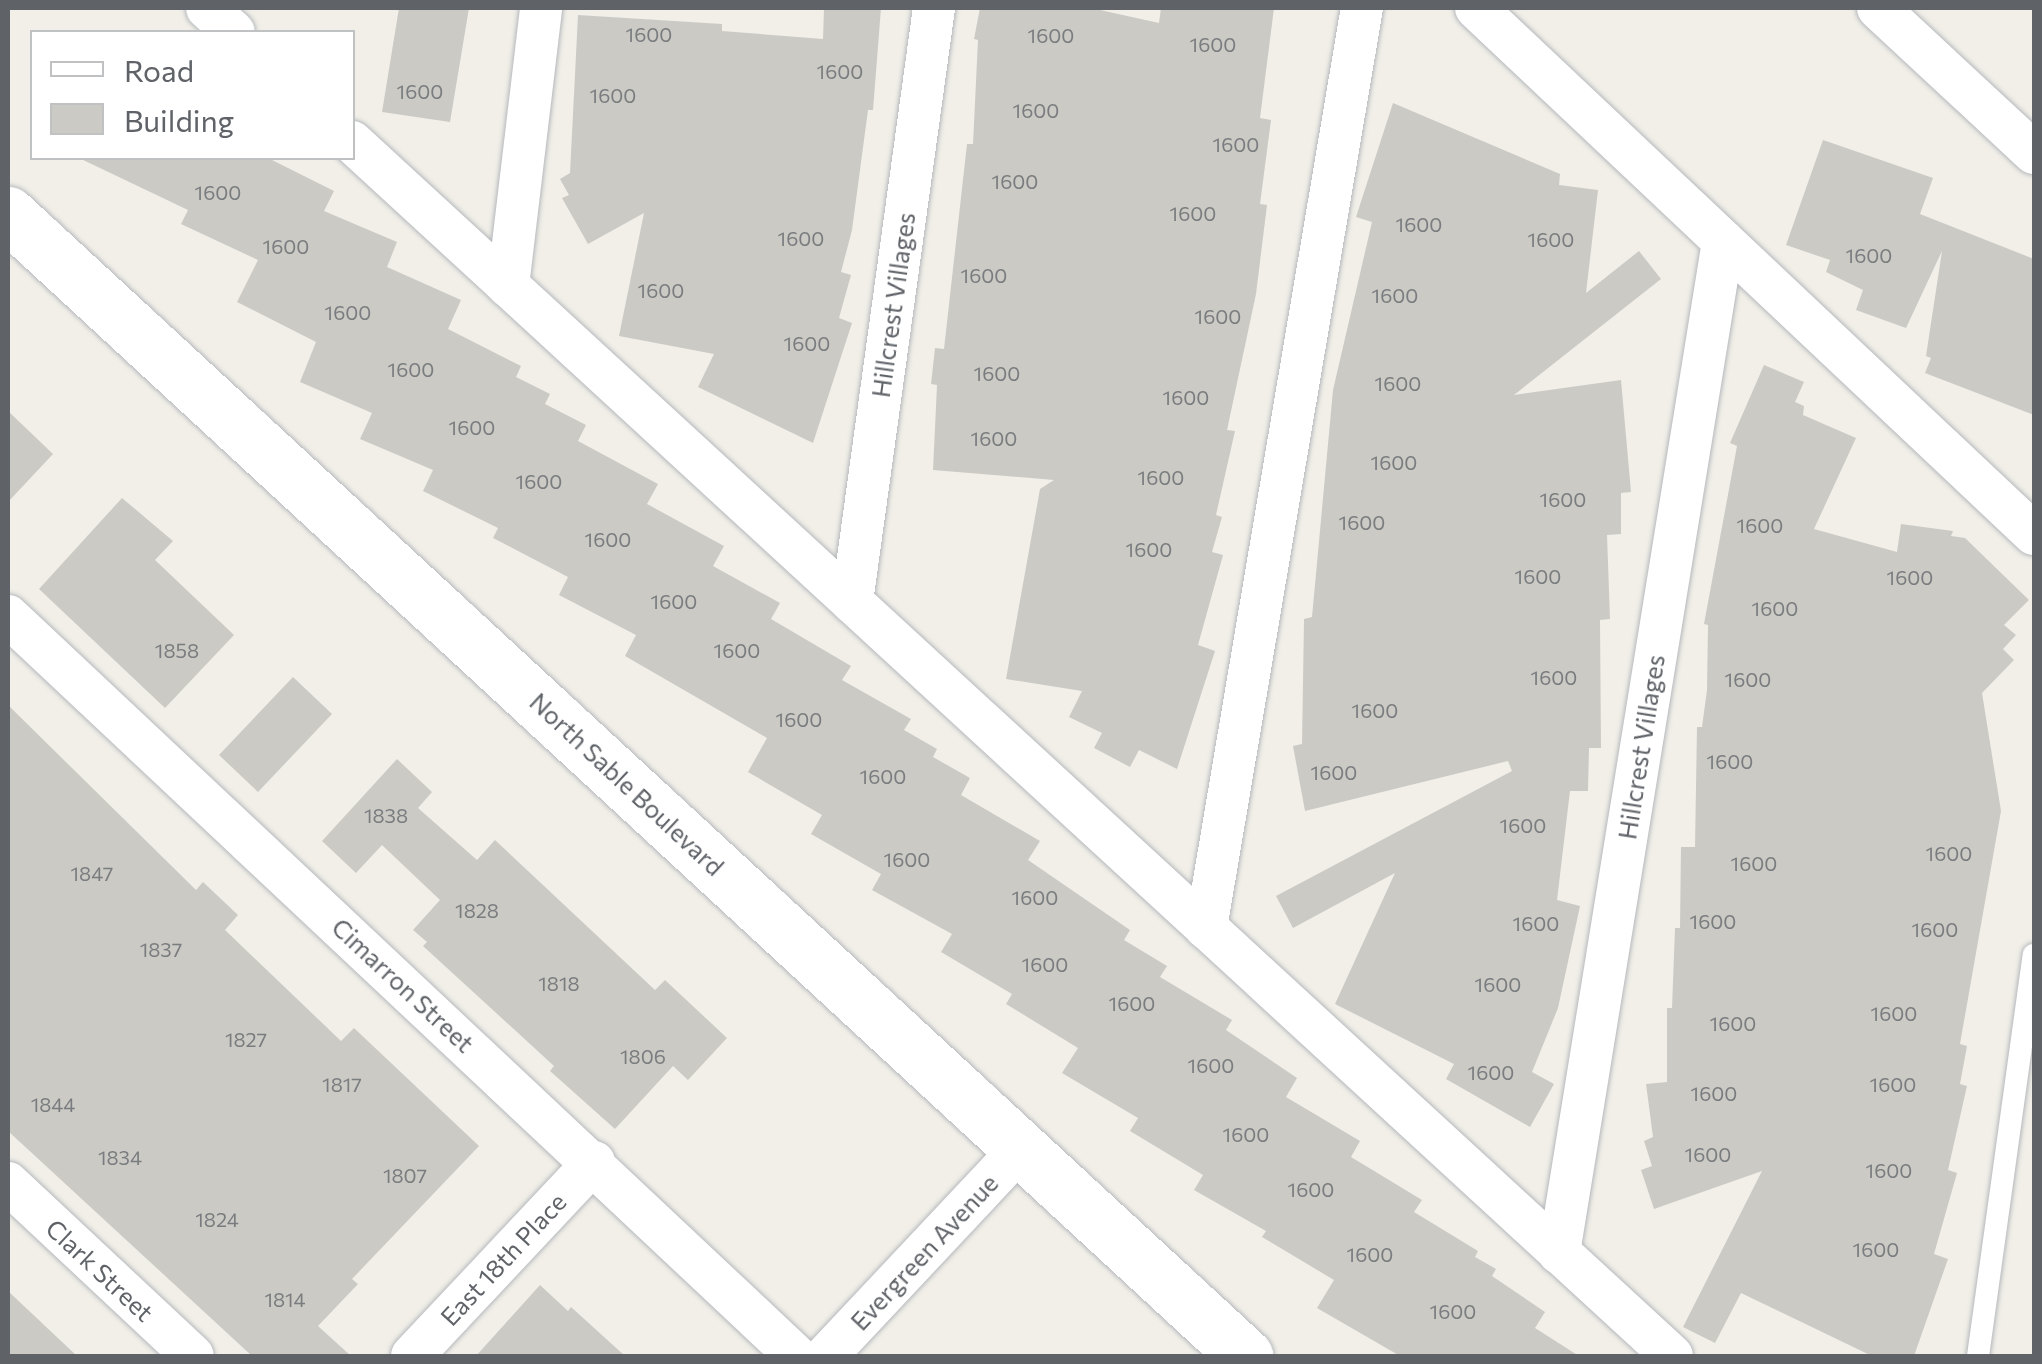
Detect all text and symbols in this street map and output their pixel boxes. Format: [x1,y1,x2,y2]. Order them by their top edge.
house number: 1600 [626,22,672,46]
house number: 1600 [1028,23,1074,47]
legend [30,30,355,160]
house number: 1600 [1190,32,1236,56]
text: Road [124,51,194,88]
house number: 1600 [817,59,863,83]
house number: 1600 [397,79,443,103]
house number: 1600 [590,83,636,107]
house number: 1600 [1013,98,1059,122]
text: Building [124,101,234,138]
house number: 1600 [1213,132,1259,156]
house number: 1600 [992,169,1038,193]
house number: 1600 [195,180,241,204]
house number: 1600 [1170,201,1216,225]
street label: Hillcrest Villages [865,211,921,399]
house number: 1600 [1396,212,1442,236]
house number: 1600 [778,226,824,250]
house number: 1600 [1528,227,1574,251]
house number: 1600 [263,234,309,258]
house number: 1600 [1846,243,1892,267]
house number: 1600 [961,263,1007,287]
house number: 1600 [638,278,684,302]
house number: 1600 [1372,283,1418,307]
house number: 1600 [325,300,371,324]
house number: 1600 [1195,304,1241,328]
house number: 1600 [784,331,830,355]
house number: 1600 [388,357,434,381]
house number: 1600 [974,361,1020,385]
house number: 1600 [1375,371,1421,395]
house number: 1600 [1163,385,1209,409]
house number: 1600 [449,415,495,439]
house number: 1600 [971,426,1017,450]
house number: 1600 [1371,450,1417,474]
house number: 1600 [1138,465,1184,489]
house number: 1600 [516,469,562,493]
house number: 1600 [1540,487,1586,511]
house number: 1600 [1339,510,1385,534]
house number: 1600 [1737,513,1783,537]
house number: 1600 [585,527,631,551]
house number: 1600 [1126,537,1172,561]
house number: 1600 [1515,564,1561,588]
house number: 1600 [1887,565,1933,589]
house number: 1600 [651,589,697,613]
house number: 1600 [1752,596,1798,620]
house number: 1858 [155,638,199,662]
house number: 1600 [714,638,760,662]
street label: Hillcrest Villages [1612,653,1670,841]
house number: 1600 [1531,665,1577,689]
house number: 1600 [1725,667,1771,691]
street label: North Sable Boulevard [524,686,730,882]
house number: 1600 [1352,698,1398,722]
house number: 1600 [776,707,822,731]
house number: 1600 [1707,749,1753,773]
house number: 1600 [1311,760,1357,784]
house number: 1600 [860,764,906,788]
house number: 1838 [364,803,408,827]
house number: 1600 [1500,813,1546,837]
house number: 1600 [1926,841,1972,865]
house number: 1600 [884,847,930,871]
house number: 1600 [1731,851,1777,875]
house number: 1847 [71,861,113,885]
house number: 1600 [1012,885,1058,909]
house number: 1828 [455,898,499,922]
house number: 1600 [1690,909,1736,933]
house number: 1600 [1513,911,1559,935]
street label: Cimarron Street [326,912,480,1058]
house number: 1600 [1912,917,1958,941]
house number: 1837 [140,937,182,961]
house number: 1600 [1022,952,1068,976]
house number: 1818 [538,971,580,995]
house number: 1600 [1475,972,1521,996]
house number: 1600 [1109,991,1155,1015]
house number: 1600 [1871,1001,1917,1025]
house number: 1600 [1710,1011,1756,1035]
house number: 1827 [225,1027,267,1051]
house number: 1806 [620,1044,666,1068]
house number: 1600 [1188,1053,1234,1077]
house number: 1600 [1468,1060,1514,1084]
house number: 1817 [322,1072,362,1096]
house number: 1600 [1870,1072,1916,1096]
house number: 1600 [1691,1081,1737,1105]
house number: 1844 [31,1092,75,1116]
house number: 1600 [1223,1122,1269,1146]
house number: 1600 [1685,1142,1731,1166]
house number: 1834 [98,1145,142,1169]
house number: 1600 [1866,1158,1912,1182]
house number: 1807 [383,1163,427,1187]
street label: Evergreen Avenue [844,1168,1004,1336]
house number: 1600 [1288,1177,1334,1201]
street label: East 18th Place [434,1187,572,1331]
house number: 1824 [195,1207,239,1231]
street label: Clark Street [40,1213,160,1327]
house number: 1600 [1853,1237,1899,1261]
house number: 1600 [1347,1242,1393,1266]
house number: 1814 [264,1287,306,1311]
house number: 1600 [1430,1299,1476,1323]

